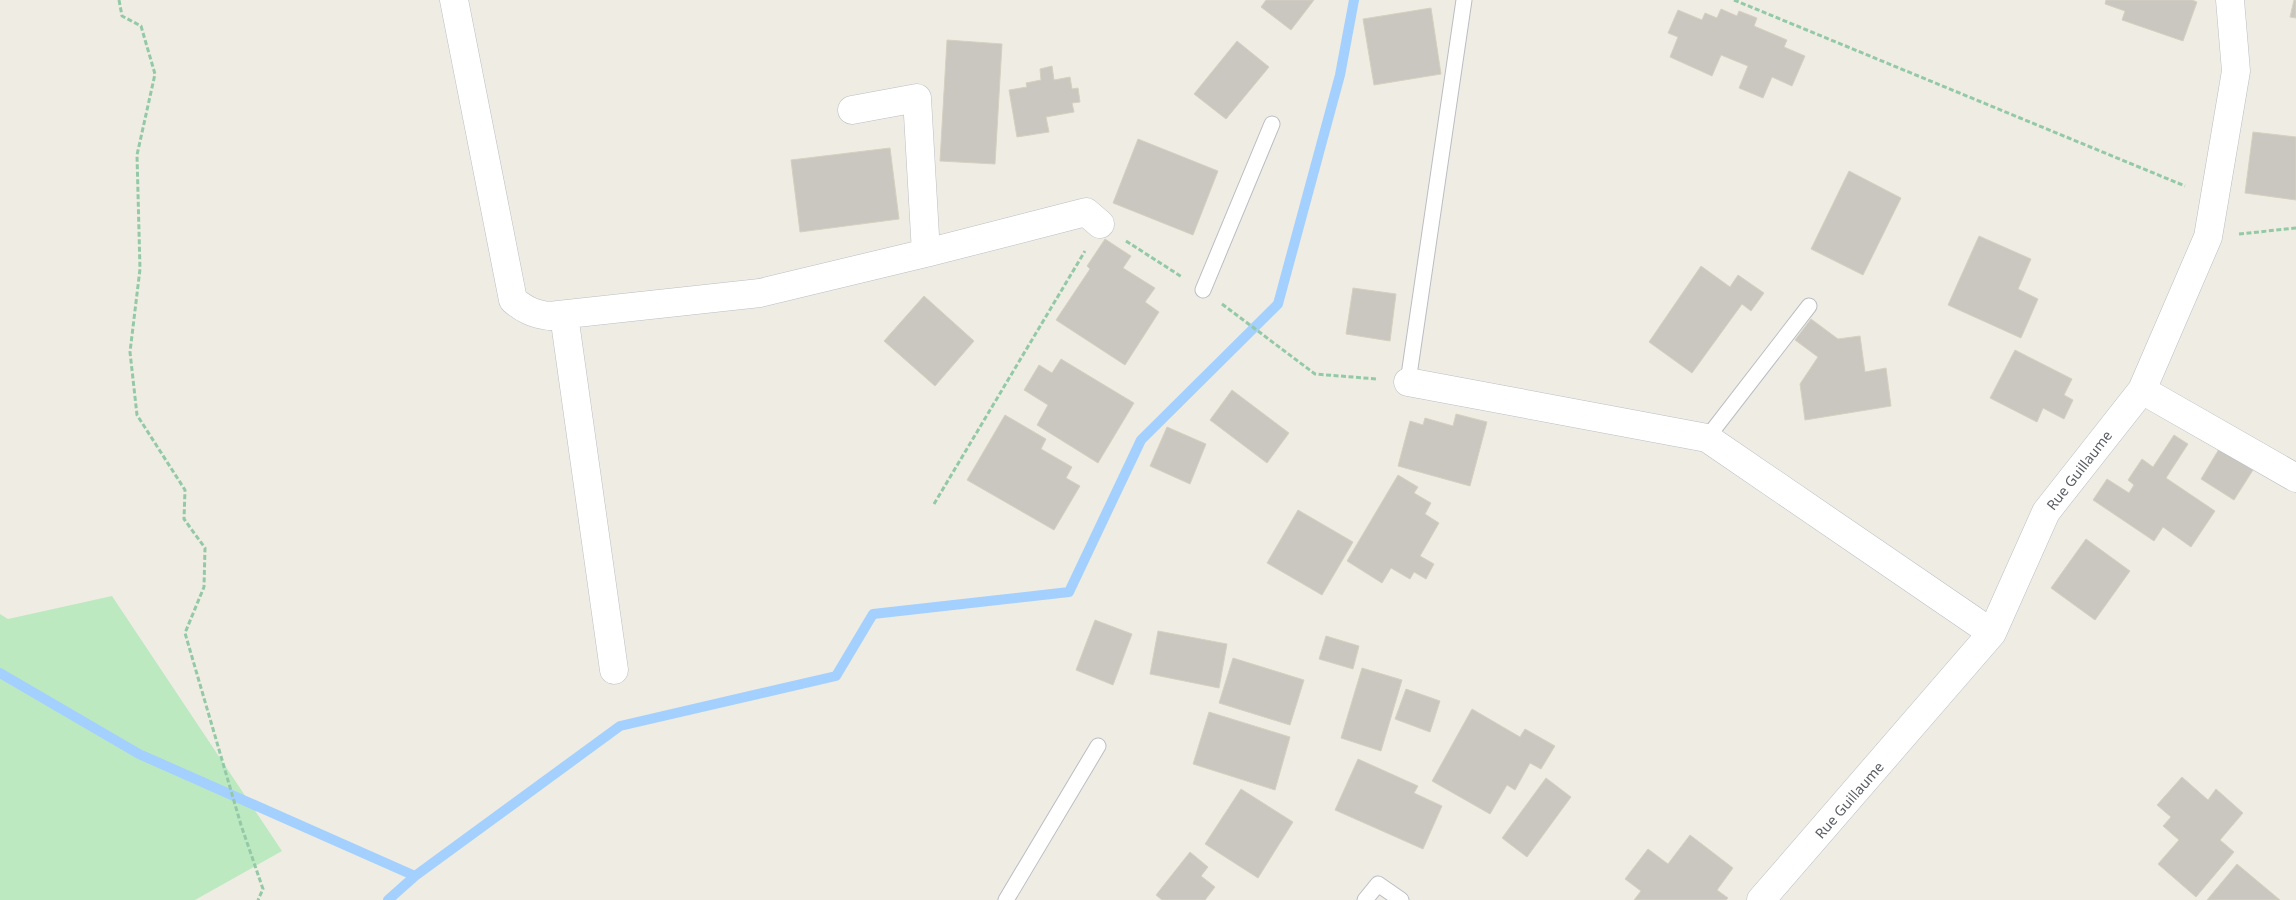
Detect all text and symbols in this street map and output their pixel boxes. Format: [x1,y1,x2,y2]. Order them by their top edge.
street label: Rue Guillaume [2042,426,2116,514]
street label: Rue Guillaume [1810,757,1888,842]

